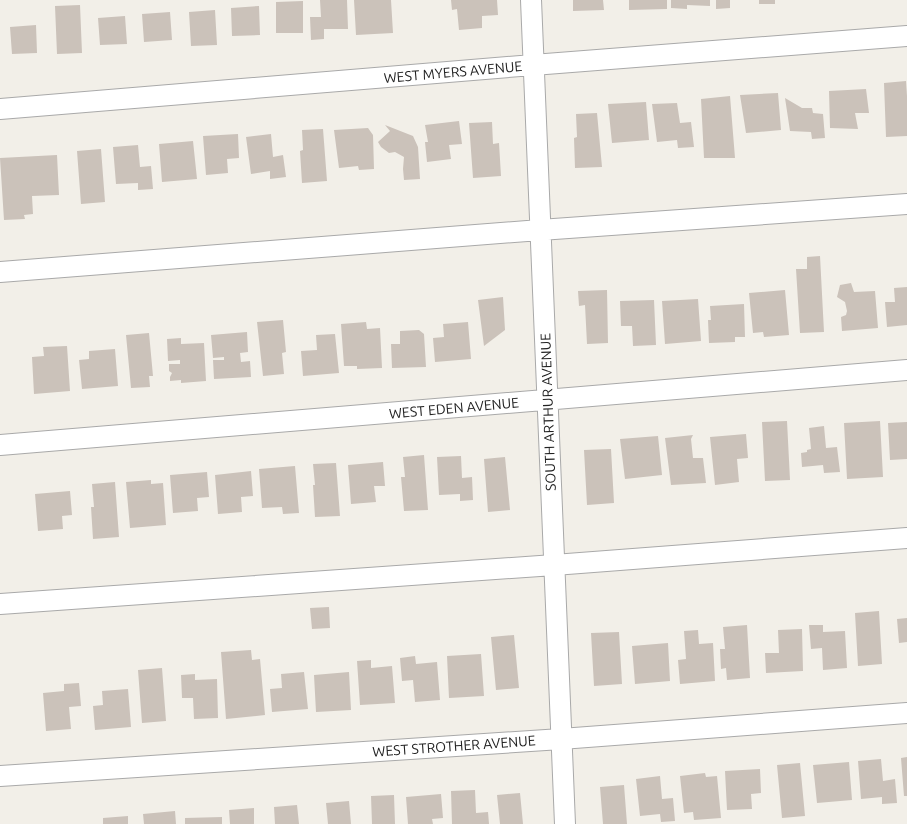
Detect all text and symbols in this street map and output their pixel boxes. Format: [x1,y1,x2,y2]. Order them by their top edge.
street label: WEST MYERS AVENUE [383,58,523,86]
street label: SOUTH ARTHUR AVENUE [537,333,559,491]
street label: WEST EDEN AVENUE [388,394,520,422]
street label: WEST STROTHER AVENUE [372,732,536,760]

